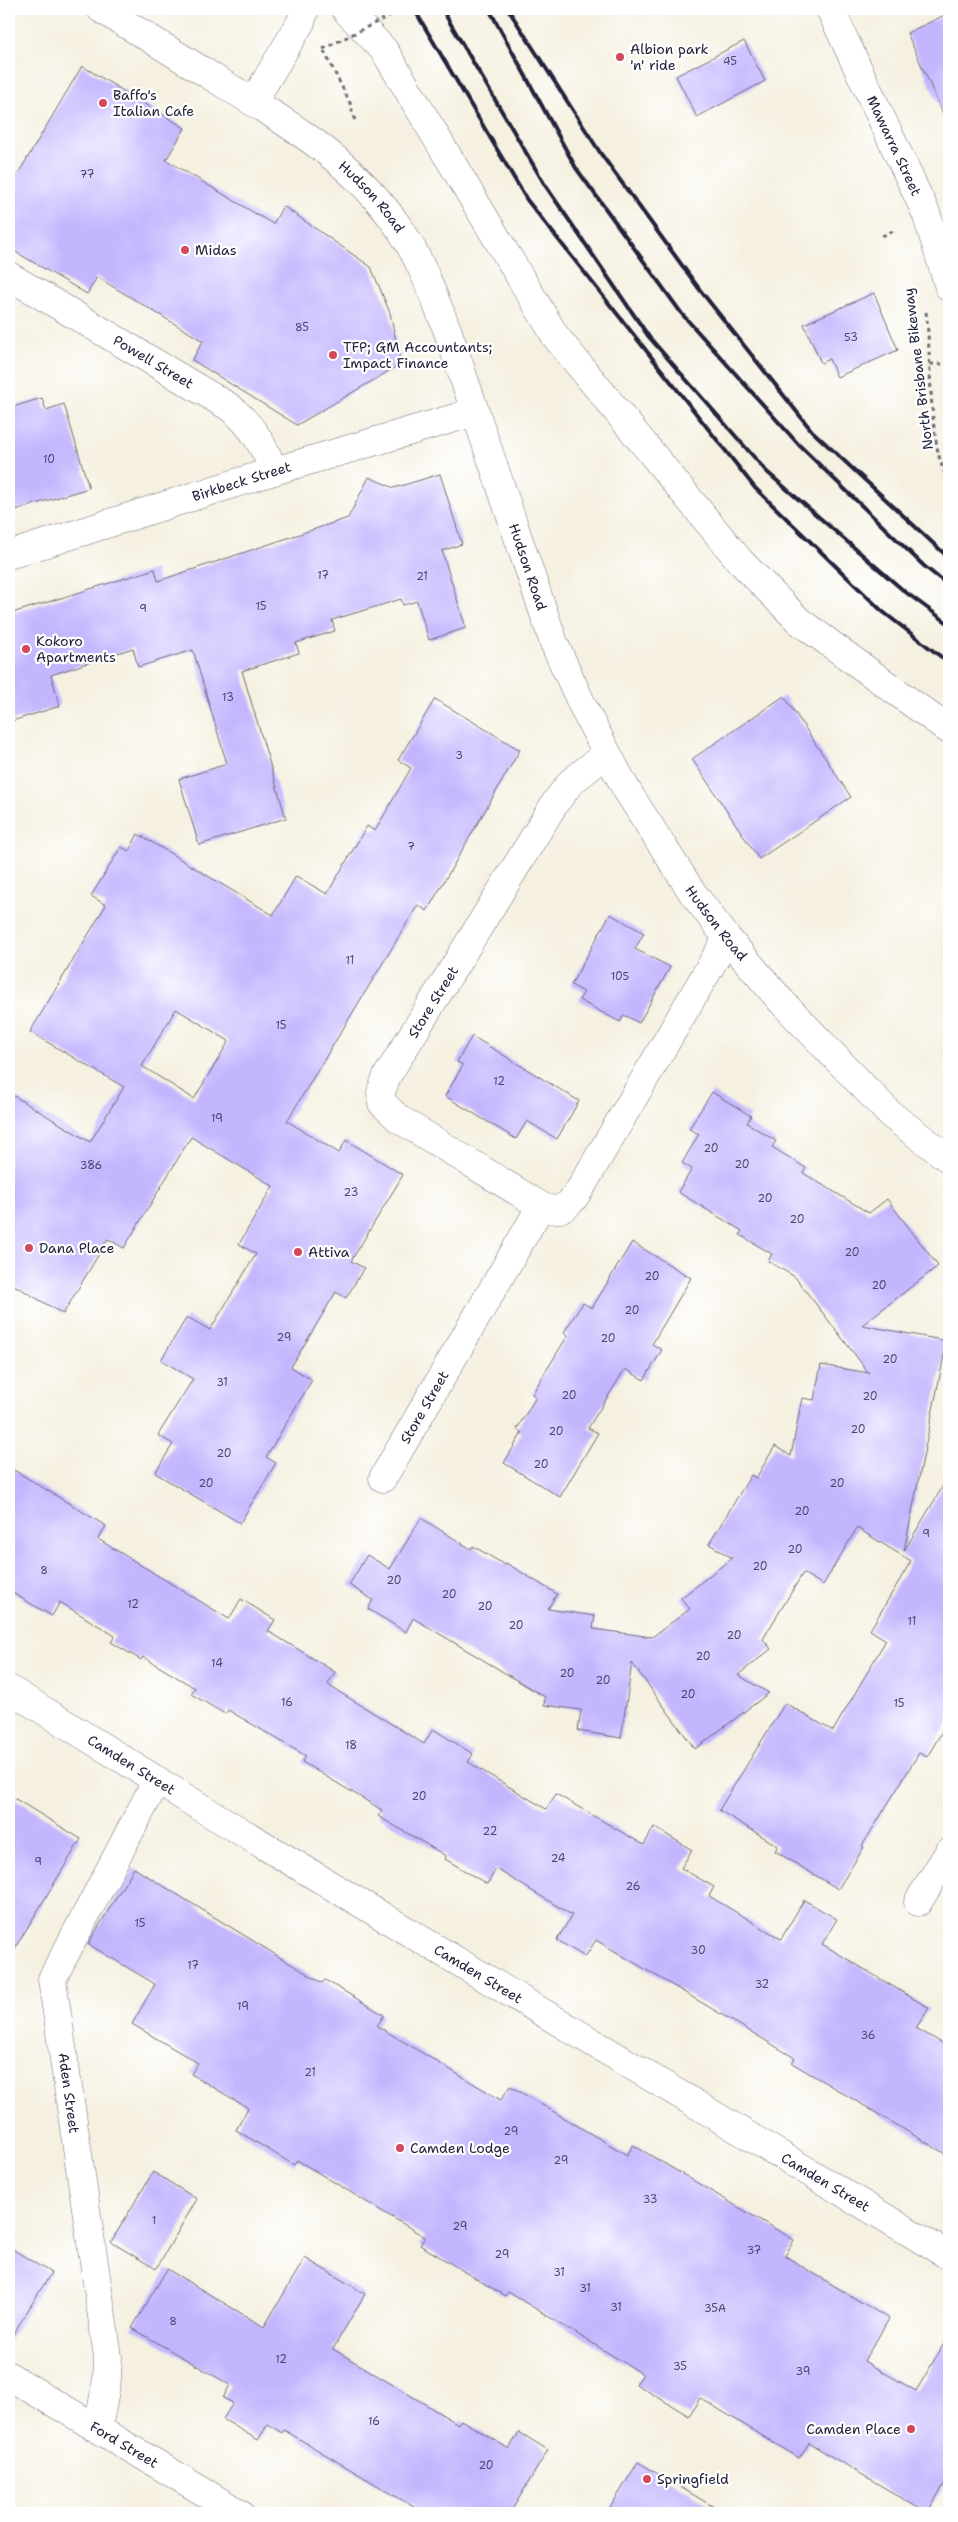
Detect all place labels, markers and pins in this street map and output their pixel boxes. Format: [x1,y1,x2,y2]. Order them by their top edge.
place label: Albion park 'n' ride [630,40,709,74]
marker: Albion park 'n' ride [614,51,626,63]
place label: Baffo's Italian Cafe [113,86,194,120]
marker: Baffo's Italian Cafe [97,97,109,109]
place label: Midas [195,241,237,259]
marker: Midas [179,244,191,256]
place label: TFP; GM Accountants; Impact Finance [343,338,492,372]
marker: TFP; GM Accountants; Impact Finance [327,349,339,361]
place label: Kokoro Apartments [36,632,116,666]
marker: Kokoro Apartments [20,643,32,655]
place label: Dana Place [39,1239,114,1257]
marker: Dana Place [23,1242,35,1254]
place label: Attiva [308,1243,350,1261]
marker: Attiva [292,1246,304,1258]
place label: Camden Lodge [410,2139,510,2157]
marker: Camden Lodge [394,2142,406,2154]
place label: Camden Place [806,2420,901,2438]
marker: Camden Place [905,2423,917,2435]
place label: Springfield [657,2470,729,2488]
marker: Springfield [641,2473,653,2485]

